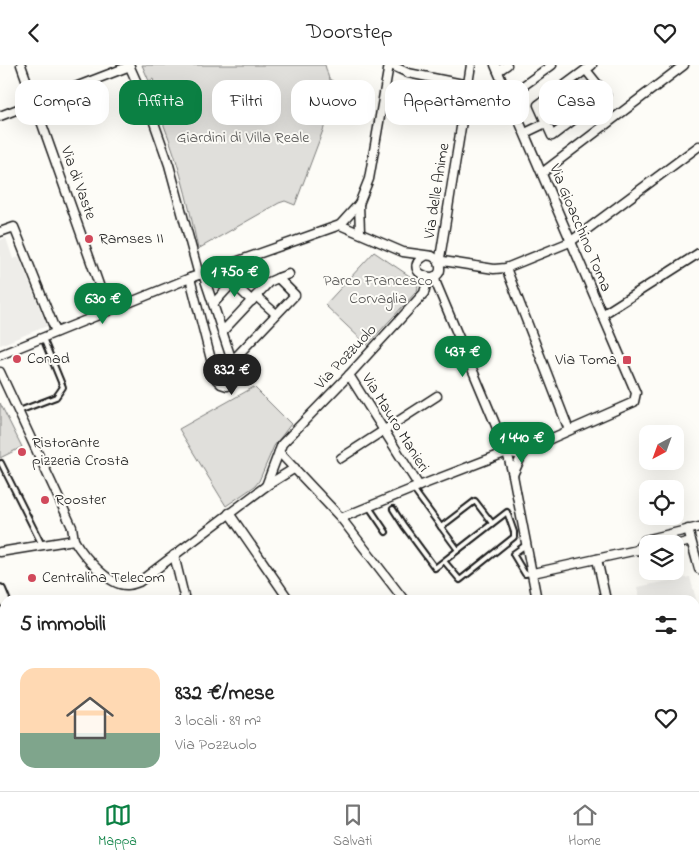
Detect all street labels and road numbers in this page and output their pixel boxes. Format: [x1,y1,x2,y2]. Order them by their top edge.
street label: Via delle Anime [417,141,457,242]
street label: Via di Vaste [53,142,103,224]
street label: Via Gioacchino Toma [542,160,618,296]
street label: Via Pozzuolo [309,319,383,396]
street label: Via Mauro Manieri [354,368,435,477]

